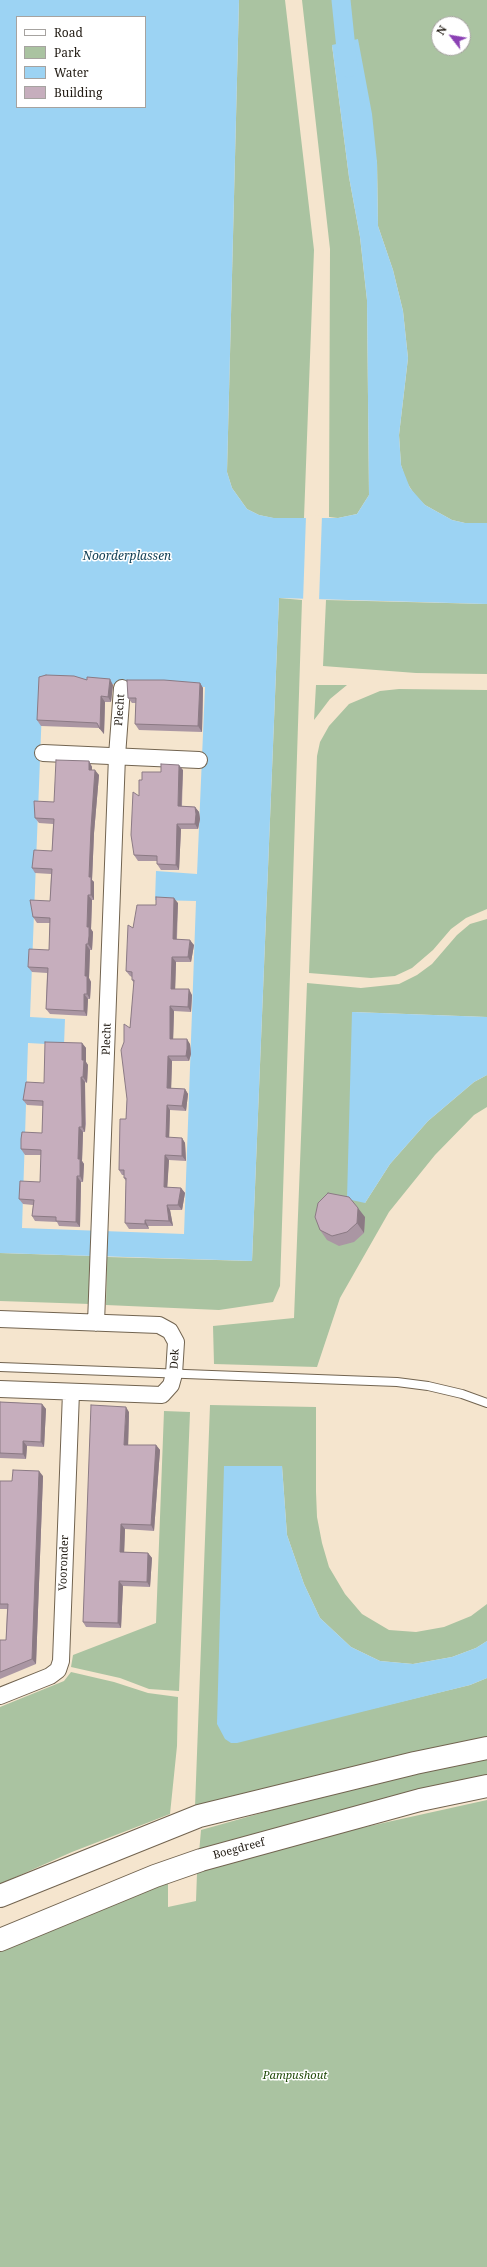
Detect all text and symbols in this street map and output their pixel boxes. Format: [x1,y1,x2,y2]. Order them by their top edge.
legend [16,16,146,108]
north arrow [431,16,471,56]
text: N [432,23,450,38]
text: Road [54,24,83,41]
text: Park [54,44,81,61]
text: Water [54,64,89,81]
text: Building [54,84,102,101]
water label: Noorderplassen [83,550,171,564]
street label: Plecht [112,693,128,727]
street label: Plecht [100,1023,114,1055]
street label: Dek [168,1349,182,1369]
street label: Vooronder [56,1535,72,1591]
street label: Boegdreef [212,1836,266,1862]
park label: Pampushout [263,2069,327,2083]

